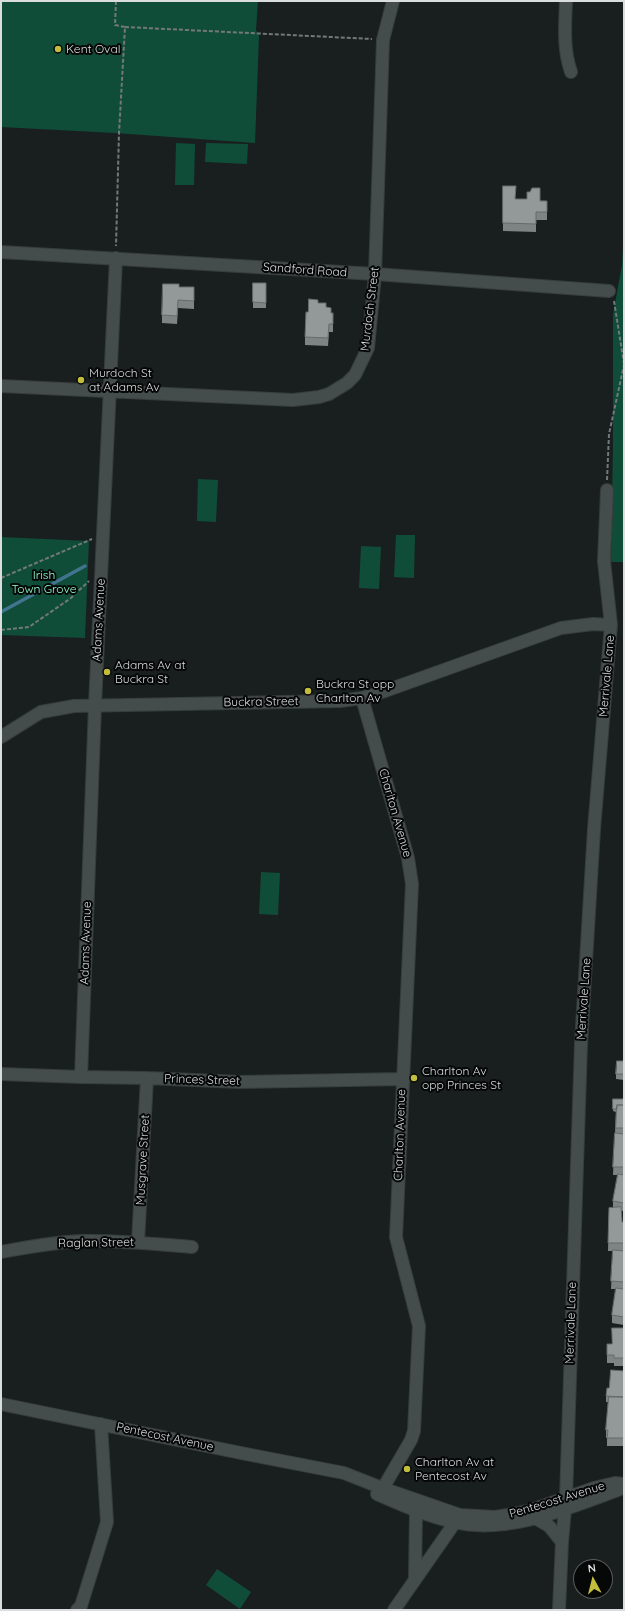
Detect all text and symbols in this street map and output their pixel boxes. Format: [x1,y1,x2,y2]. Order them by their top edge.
place label: Kent Oval [66,42,120,56]
marker: Kent Oval [53,44,63,54]
street label: Sandford Road [263,260,347,280]
street label: Murdoch Street [358,266,382,352]
place label: Murdoch St at Adams Av [89,366,160,394]
marker: Murdoch St at Adams Av [76,375,86,385]
park label: Irish Town Grove [11,568,77,596]
street label: Adams Avenue [90,578,108,662]
street label: Merrivale Lane [596,634,618,718]
place label: Adams Av at Buckra St [115,658,186,686]
marker: Adams Av at Buckra St [102,667,112,677]
place label: Buckra St opp Charlton Av [316,677,394,705]
marker: Buckra St opp Charlton Av [303,686,313,696]
street label: Buckra Street [223,694,299,710]
street label: Charlton Avenue [375,767,415,859]
street label: Adams Avenue [77,901,95,985]
street label: Merrivale Lane [574,958,594,1040]
place label: Charlton Av opp Princes St [422,1064,501,1092]
street label: Princes Street [164,1071,240,1089]
marker: Charlton Av opp Princes St [409,1073,419,1083]
street label: Charlton Avenue [391,1089,409,1181]
street label: Musgrave Street [133,1114,153,1206]
street label: Raglan Street [58,1235,134,1251]
street label: Merrivale Lane [562,1282,580,1364]
street label: Pentecost Avenue [115,1420,215,1454]
place label: Charlton Av at Pentecost Av [415,1455,494,1483]
marker: Charlton Av at Pentecost Av [402,1464,412,1474]
street label: Pentecost Avenue [508,1479,606,1521]
north arrow [573,1559,613,1599]
text: N [587,1561,597,1576]

